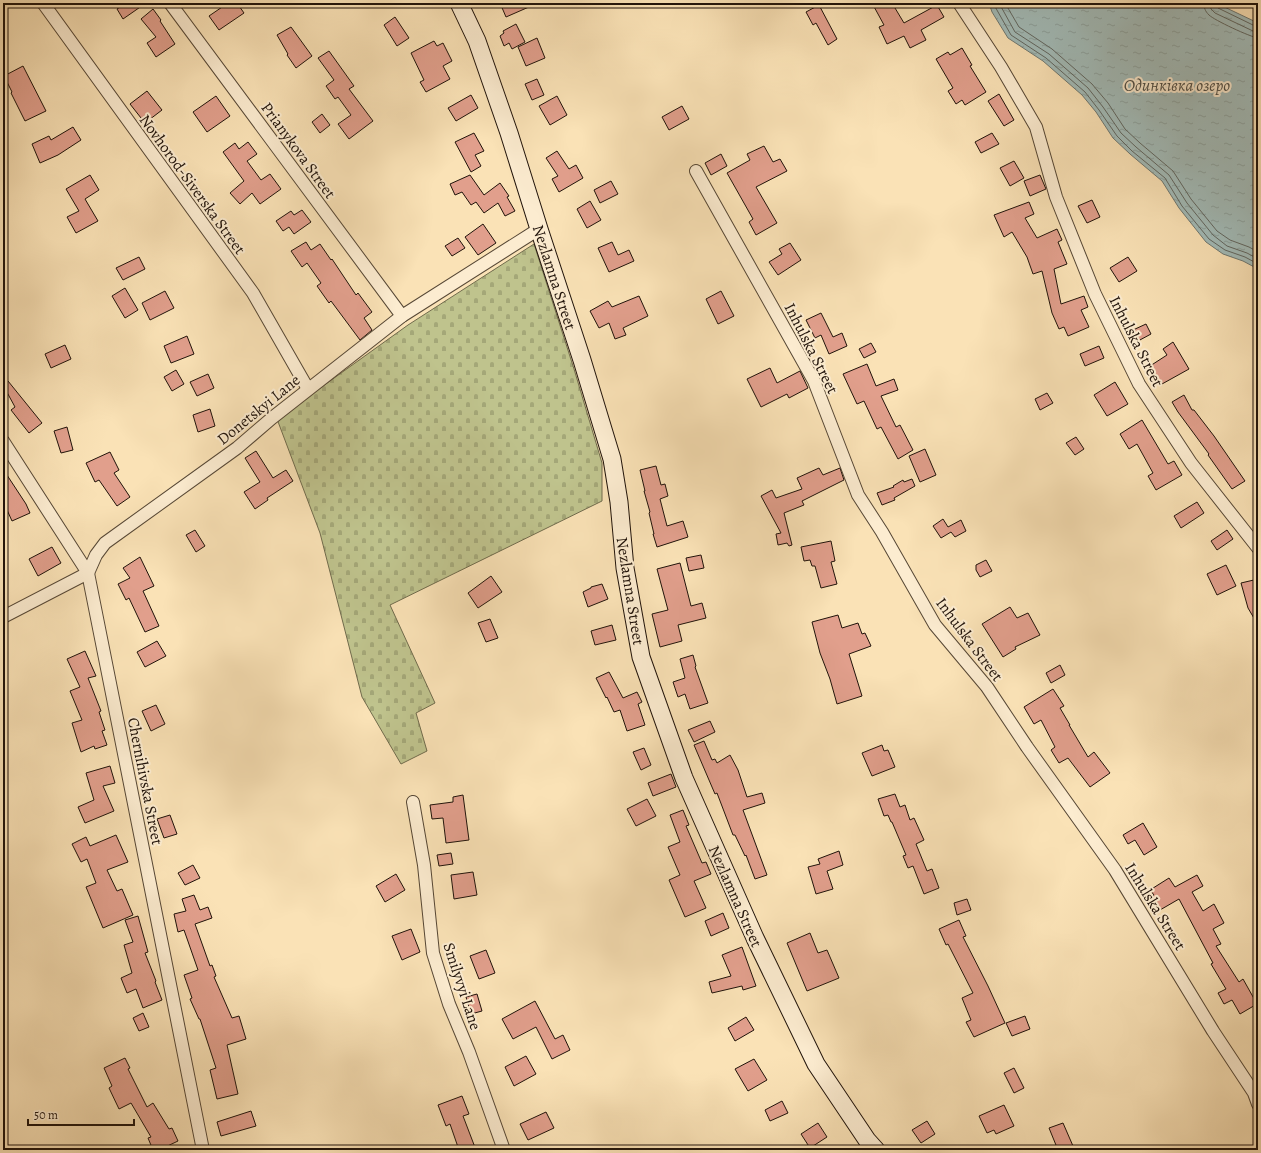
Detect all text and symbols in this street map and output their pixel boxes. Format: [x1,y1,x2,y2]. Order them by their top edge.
water label: Одинківка озеро [1124,74,1230,97]
street label: Prianykova Street [256,98,341,203]
street label: Novhorod-Siverska Street [134,110,251,259]
street label: Nezlamna Street [527,222,581,333]
street label: Inhulska Street [1104,292,1169,391]
street label: Inhulska Street [779,299,844,398]
street label: Donetskyi Lane [212,369,305,450]
street label: Nezlamna Street [611,536,649,647]
street label: Inhulska Street [930,593,1008,686]
street label: Chernihivska Street [122,716,168,847]
street label: Nezlamna Street [703,842,767,951]
street label: Inhulska Street [1119,858,1191,955]
street label: Smilyvyi Lane [438,940,487,1033]
scale bar [28,1101,134,1127]
text: 50 m [34,1107,58,1123]

